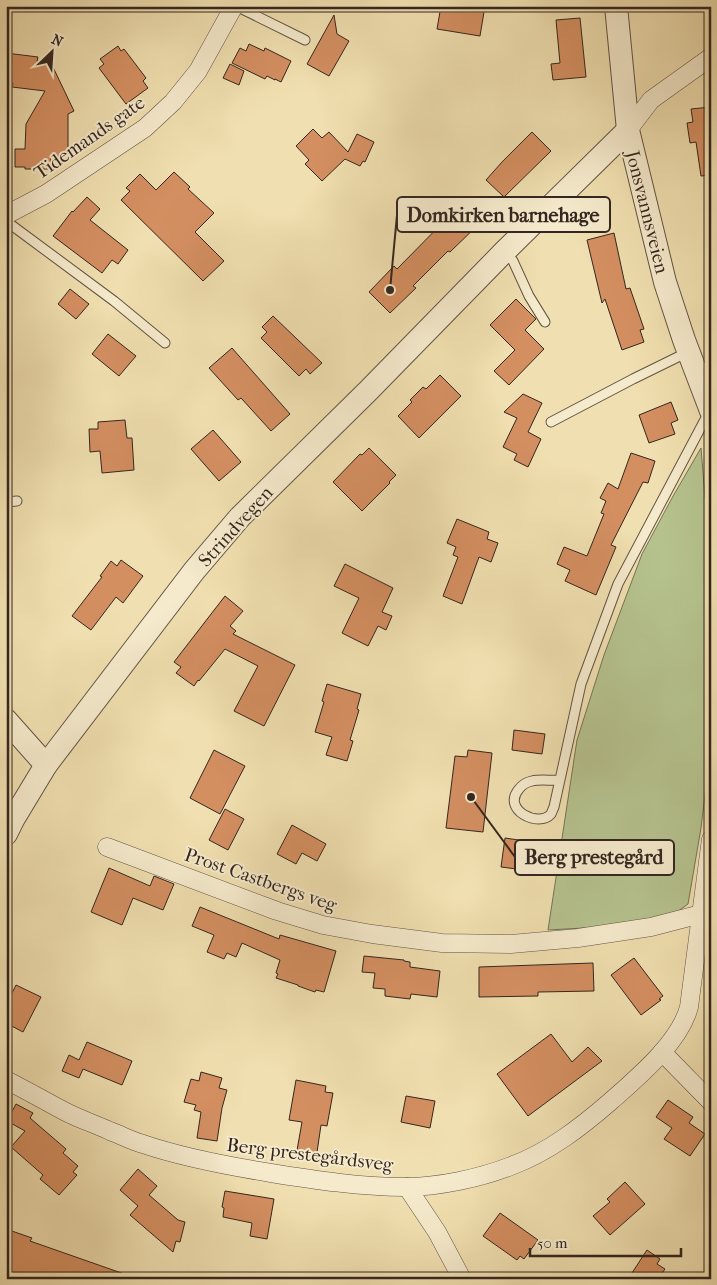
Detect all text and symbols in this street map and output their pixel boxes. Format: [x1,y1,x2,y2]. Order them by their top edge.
north arrow [28,28,78,78]
text: N [49,31,66,51]
street label: Tidemands gate [30,92,149,184]
street label: Jonsvannsveien [621,147,673,276]
callout: Domkirken barnehage [397,197,610,232]
text: Domkirken barnehage [407,204,600,227]
street label: Strindvegen [194,482,278,571]
callout: Berg prestegård [515,840,674,875]
street label: Prost Castbergs veg [182,844,340,917]
text: Berg prestegård [525,846,665,869]
street label: Berg prestegårdsveg [225,1134,395,1176]
scale bar [530,1225,681,1257]
text: 50 m [537,1234,568,1252]

